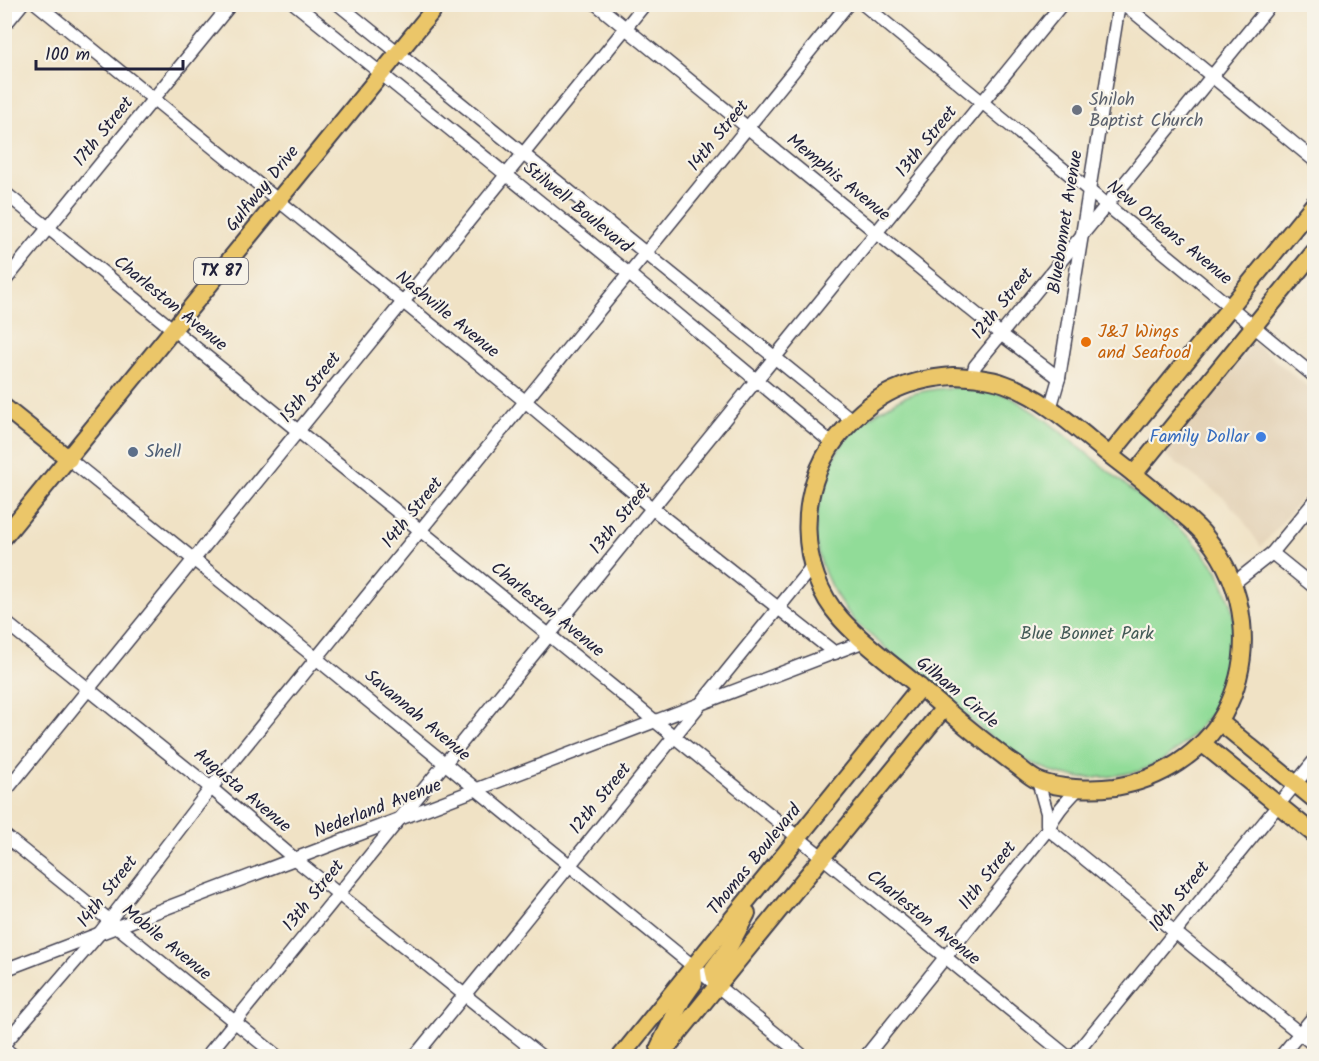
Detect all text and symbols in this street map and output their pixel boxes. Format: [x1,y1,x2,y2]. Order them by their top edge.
scale bar [36,33,183,71]
text: 100 m [45,41,90,70]
place label: Shiloh Baptist Church [1089,86,1203,136]
street label: 17th Street [66,90,142,174]
street label: 14th Street [681,93,758,178]
street label: 13th Street [889,99,966,184]
marker: Shiloh Baptist Church [1070,103,1084,117]
street label: Memphis Avenue [780,127,896,229]
street label: Gulfway Drive [219,139,307,239]
street label: Bluebonnet Avenue [1040,148,1092,296]
street label: Stilwell Boulevard [516,155,639,262]
street label: New Orleans Avenue [1100,173,1238,293]
street label: Charleston Avenue [106,249,234,359]
road number: TX 87 [194,258,248,284]
street label: 12th Street [965,261,1042,346]
street label: Nashville Avenue [389,264,505,366]
place label: J&J Wings and Seafood [1098,318,1191,368]
marker: J&J Wings and Seafood [1079,335,1093,349]
street label: 15th Street [273,345,350,430]
place label: Family Dollar [1149,423,1250,452]
marker: Family Dollar [1254,430,1268,444]
place label: Shell [145,438,182,467]
marker: Shell [126,445,140,459]
street label: 14th Street [375,470,452,555]
street label: 13th Street [583,476,660,561]
street label: Charleston Avenue [483,555,611,665]
park label: Blue Bonnet Park [1020,620,1154,649]
street label: Gilham Circle [909,649,1005,737]
street label: Savannah Avenue [357,663,477,769]
street label: Augusta Avenue [187,741,297,841]
street label: 12th Street [563,756,640,841]
street label: Nederland Avenue [310,771,446,847]
street label: Thomas Boulevard [701,797,810,922]
street label: 11th Street [952,834,1025,917]
street label: 14th Street [70,849,146,934]
street label: 13th Street [276,853,353,938]
street label: 10th Street [1142,854,1218,939]
street label: Charleston Avenue [859,863,987,973]
street label: Mobile Avenue [115,897,217,989]

